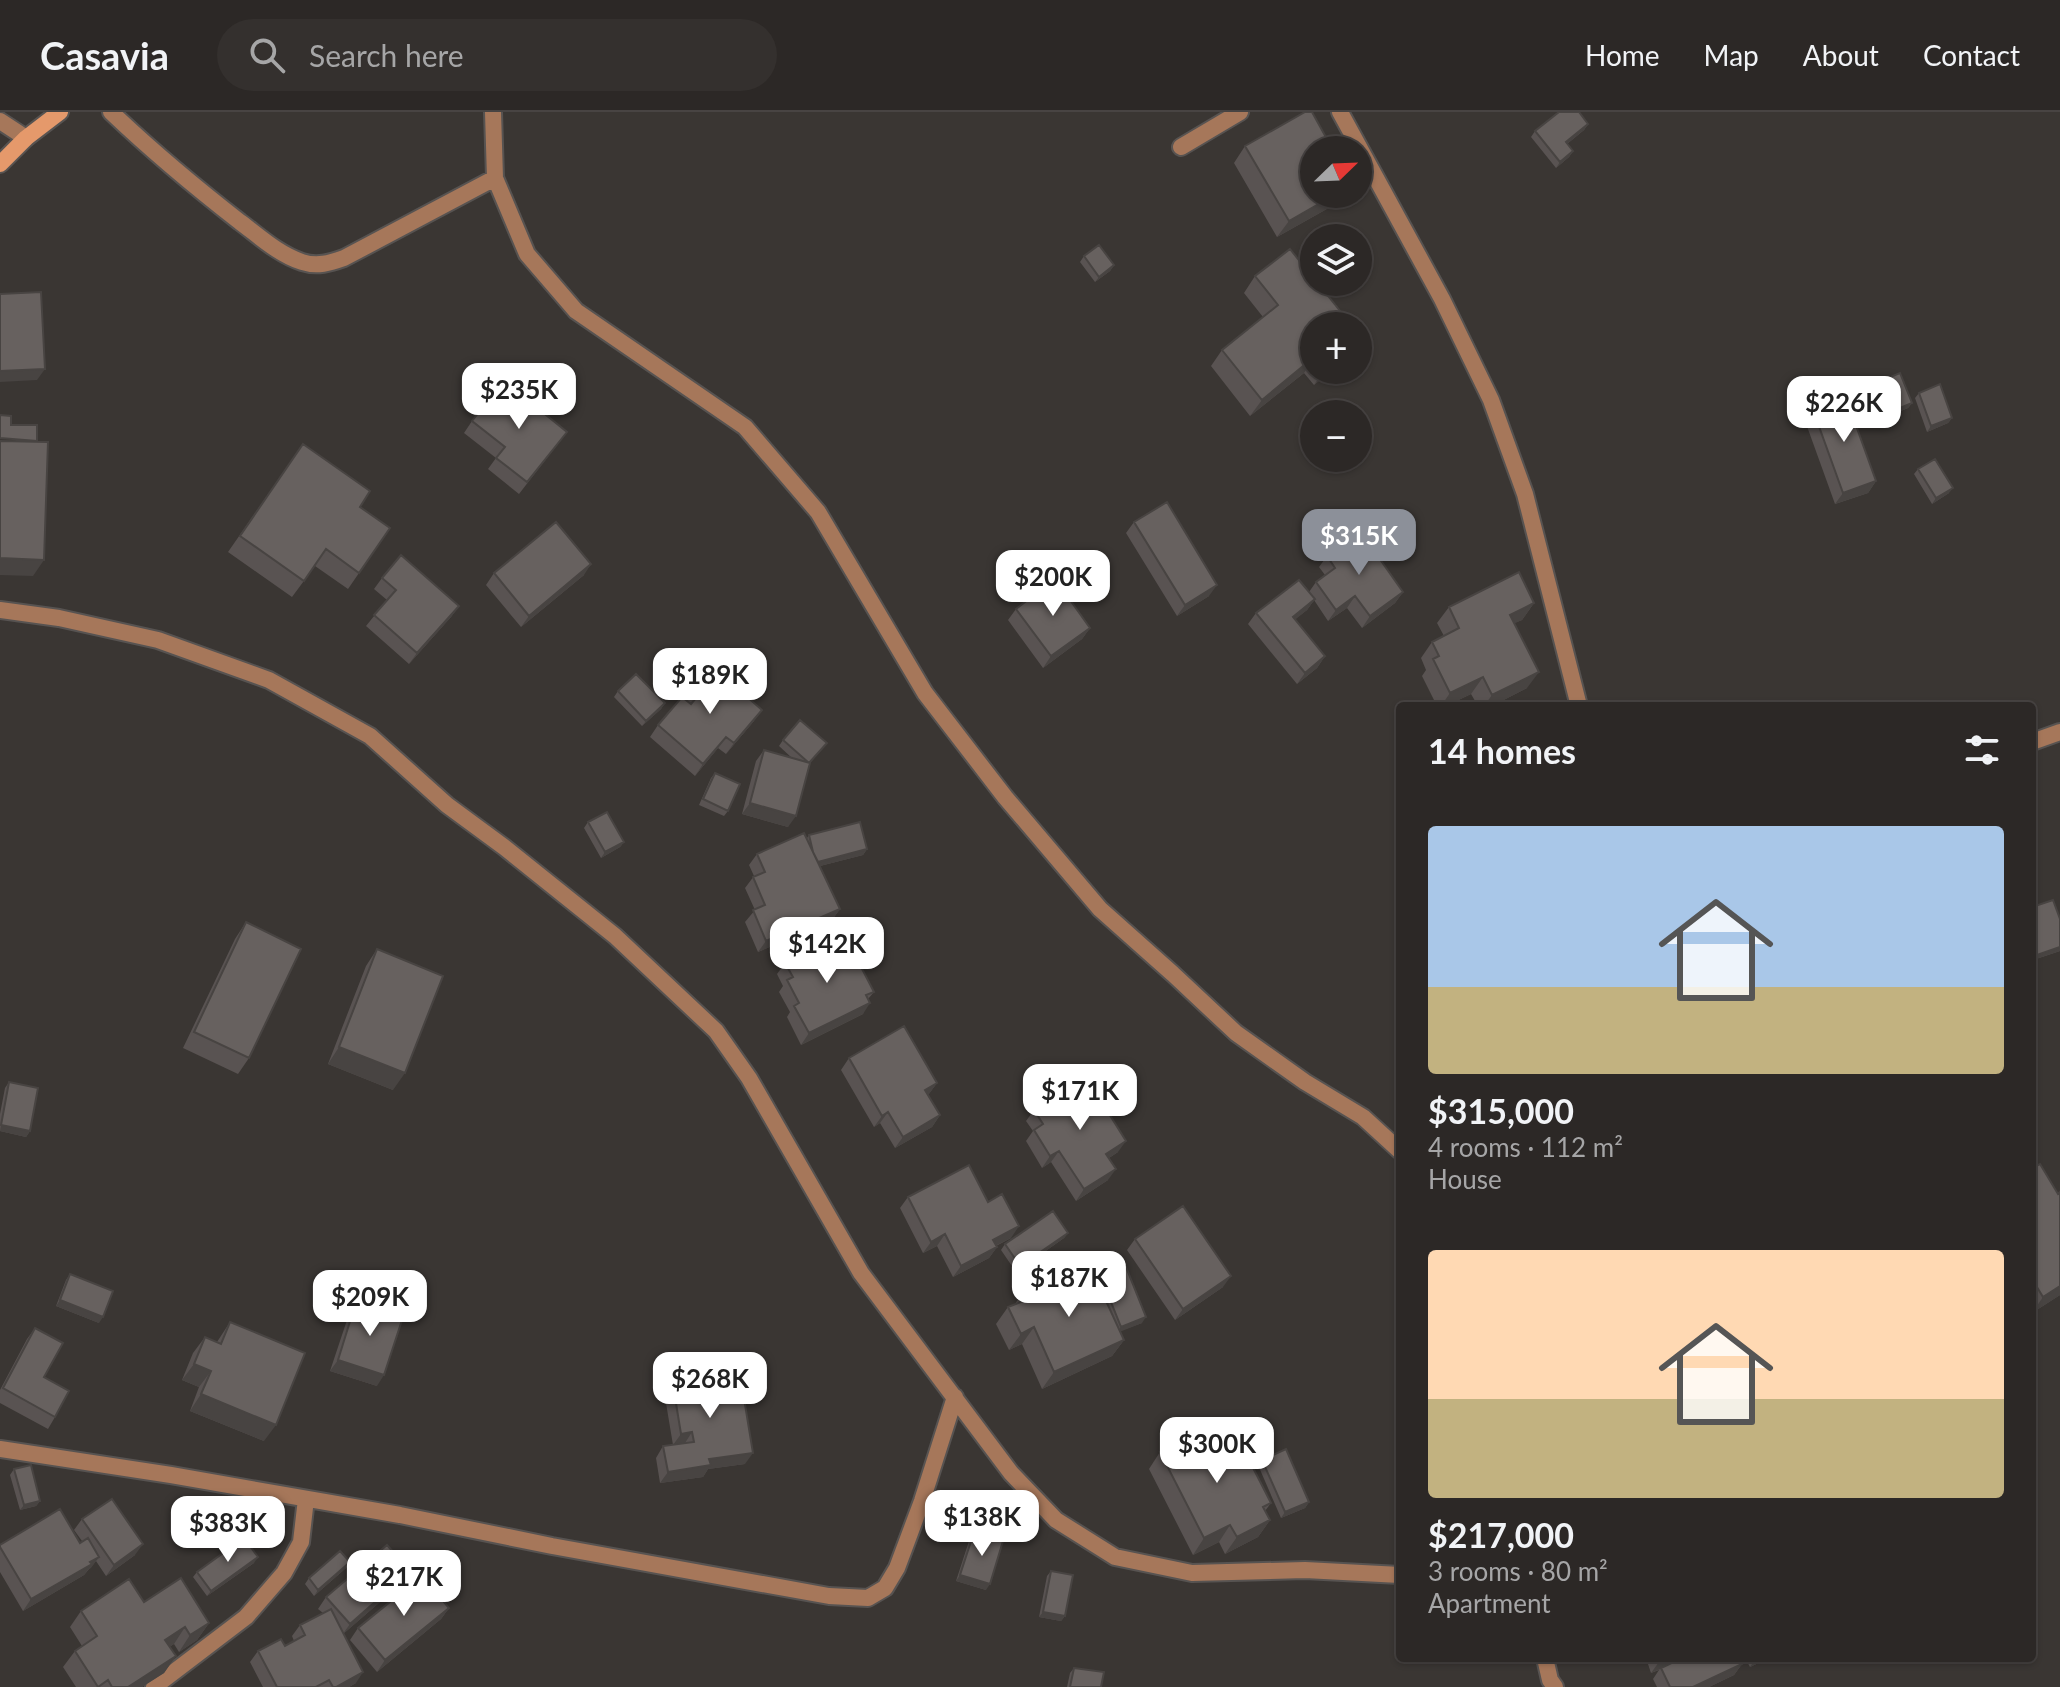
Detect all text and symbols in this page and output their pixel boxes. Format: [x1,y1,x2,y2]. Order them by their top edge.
search box [217,19,777,91]
text: Casavia [40,32,169,78]
icon: search [245,33,289,77]
text: Search here [309,37,464,73]
text: Home [1585,38,1660,72]
text: Map [1704,38,1759,72]
text: About [1803,38,1879,72]
text: Contact [1923,38,2020,72]
north arrow [1300,136,1372,208]
map controls [1300,136,1372,472]
button: layers [1300,224,1372,296]
button: + [1300,312,1372,384]
pin: $235K [463,363,575,431]
text: $235K [480,373,558,405]
pin: $226K [1788,376,1900,444]
text: $226K [1805,386,1883,418]
button: − [1300,400,1372,472]
pin: $315K [1303,509,1415,577]
text: $315K [1320,519,1398,551]
pin: $200K [997,550,1109,618]
text: $200K [1014,560,1092,592]
pin: $189K [654,648,766,716]
text: $189K [671,658,749,690]
icon: filters [1960,728,2004,772]
text: 14 homes [1428,730,1576,771]
icon: home [1644,878,1788,1022]
pin: $142K [771,917,883,985]
text: $142K [788,927,866,959]
pin: $171K [1024,1064,1136,1132]
text: $171K [1041,1074,1119,1106]
text: $315,000 [1428,1090,1574,1131]
text: 4 rooms · 112 m² [1428,1131,1623,1163]
text: House [1428,1163,1502,1195]
pin: $187K [1013,1251,1125,1319]
text: $187K [1030,1261,1108,1293]
pin: $209K [314,1270,426,1338]
text: $209K [331,1280,409,1312]
icon: home [1644,1302,1788,1446]
pin: $268K [654,1352,766,1420]
text: $268K [671,1362,749,1394]
pin: $300K [1161,1417,1273,1485]
text: $300K [1178,1427,1256,1459]
pin: $138K [926,1490,1038,1558]
pin: $383K [172,1496,284,1564]
text: $138K [943,1500,1021,1532]
text: $383K [189,1506,267,1538]
text: $217,000 [1428,1514,1574,1555]
pin: $217K [348,1550,460,1618]
text: 3 rooms · 80 m² [1428,1555,1608,1587]
text: $217K [365,1560,443,1592]
text: Apartment [1428,1587,1551,1619]

